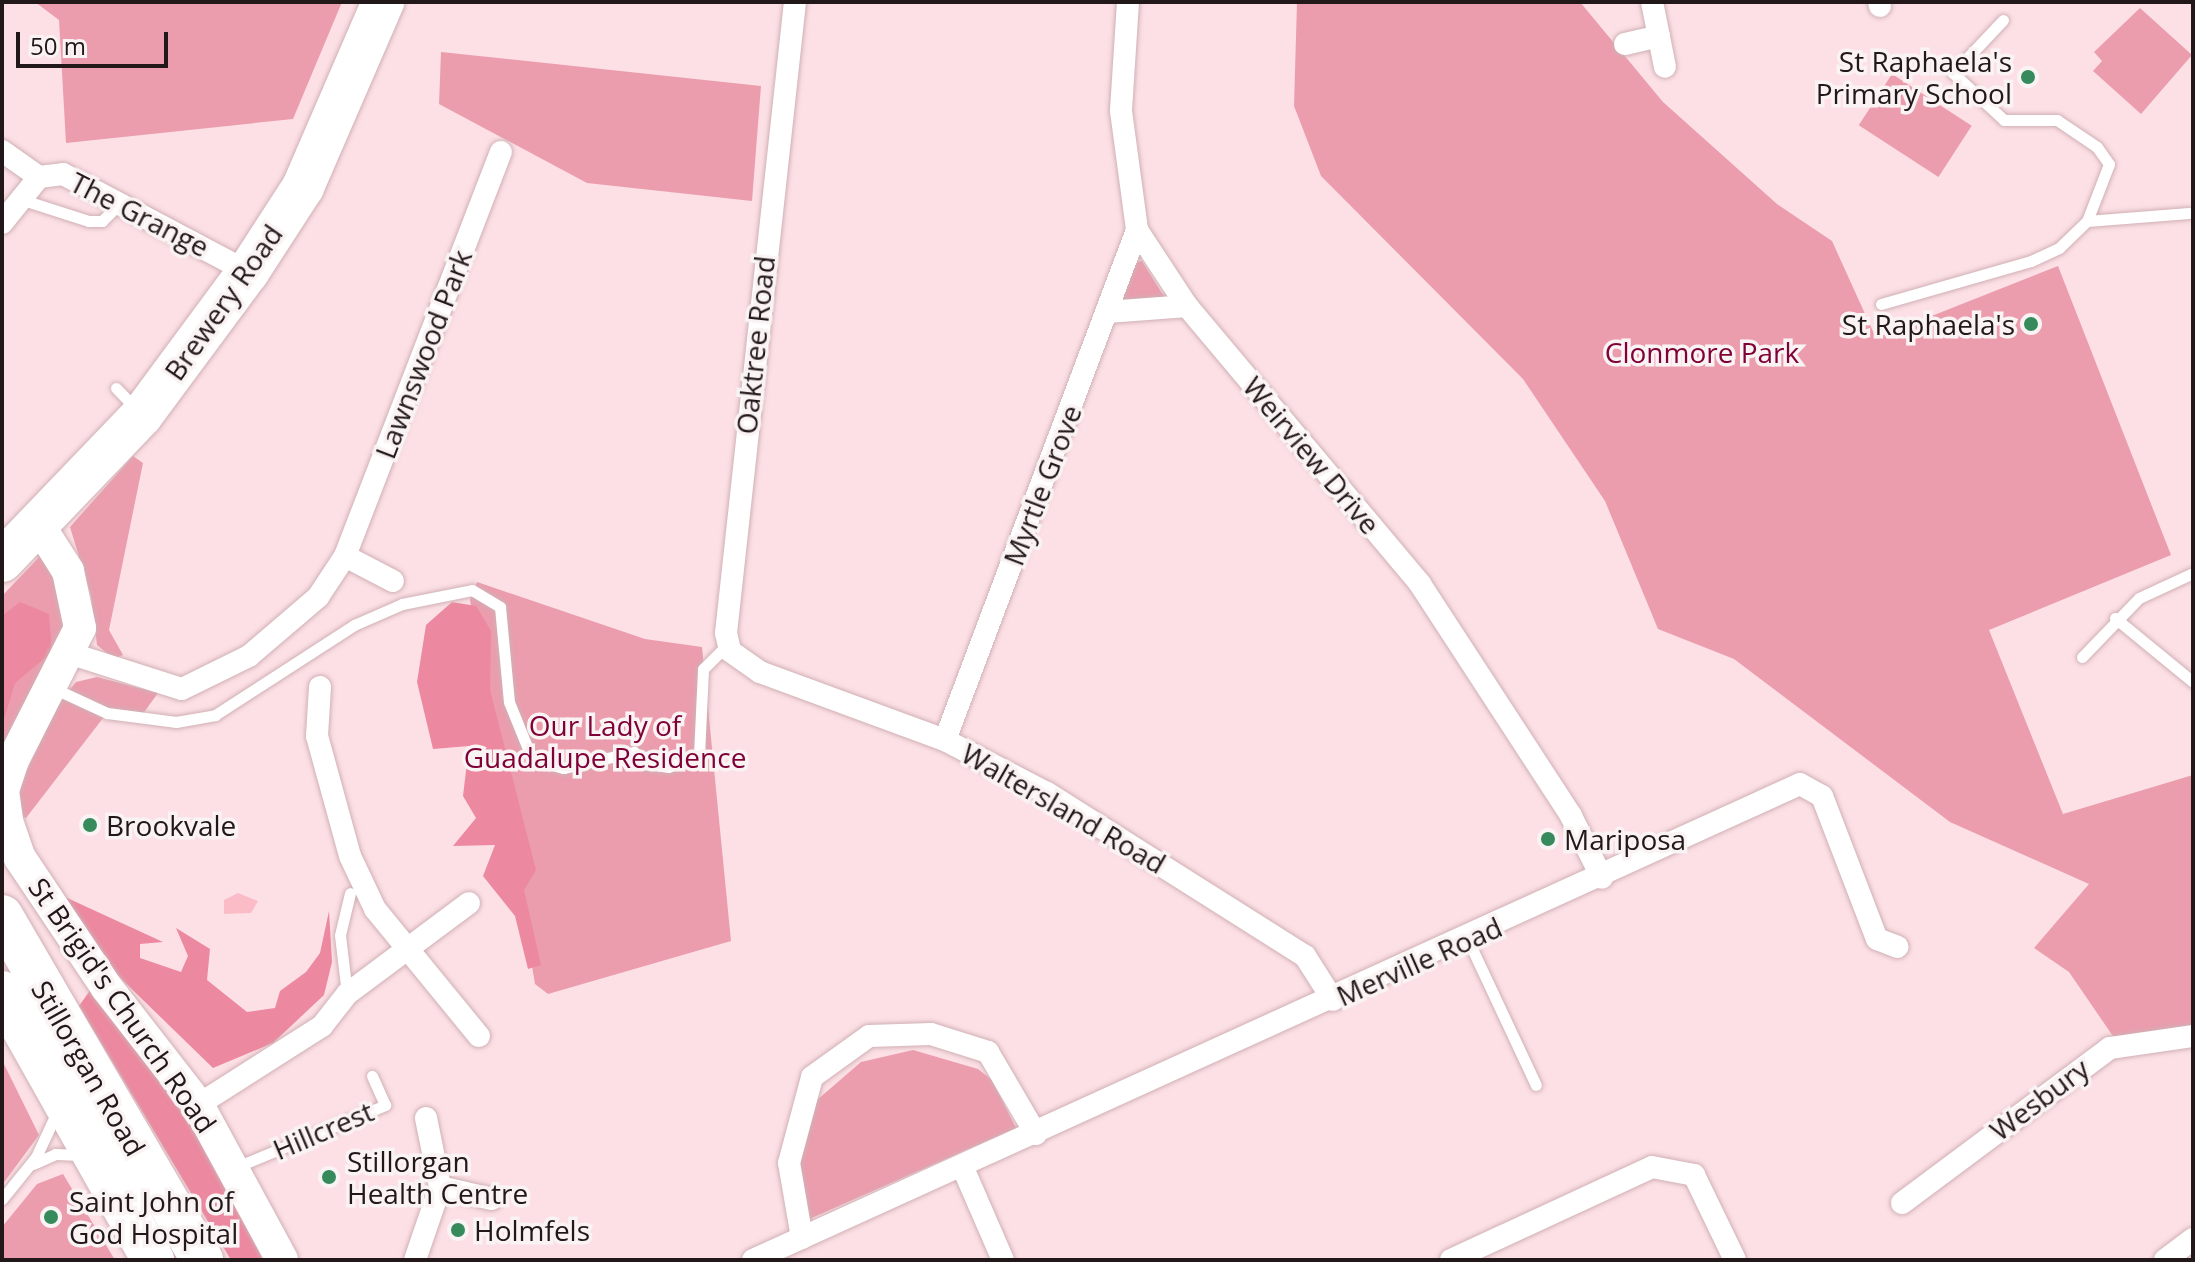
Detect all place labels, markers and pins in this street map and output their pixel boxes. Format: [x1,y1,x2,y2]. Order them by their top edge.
place label: St Raphaela's Primary School [1816,44,2012,110]
marker: St Raphaela's Primary School [2019,68,2037,86]
place label: St Raphaela's [1842,307,2015,341]
marker: St Raphaela's [2022,315,2040,333]
place label: Brookvale [106,808,236,842]
marker: Brookvale [81,816,99,834]
place label: Mariposa [1564,822,1686,856]
marker: Mariposa [1539,830,1557,848]
place label: Stillorgan Health Centre [347,1144,528,1210]
marker: Stillorgan Health Centre [318,1166,340,1188]
place label: Saint John of God Hospital [69,1184,238,1250]
marker: Saint John of God Hospital [40,1206,62,1228]
place label: Holmfels [474,1213,590,1247]
marker: Holmfels [449,1221,467,1239]

